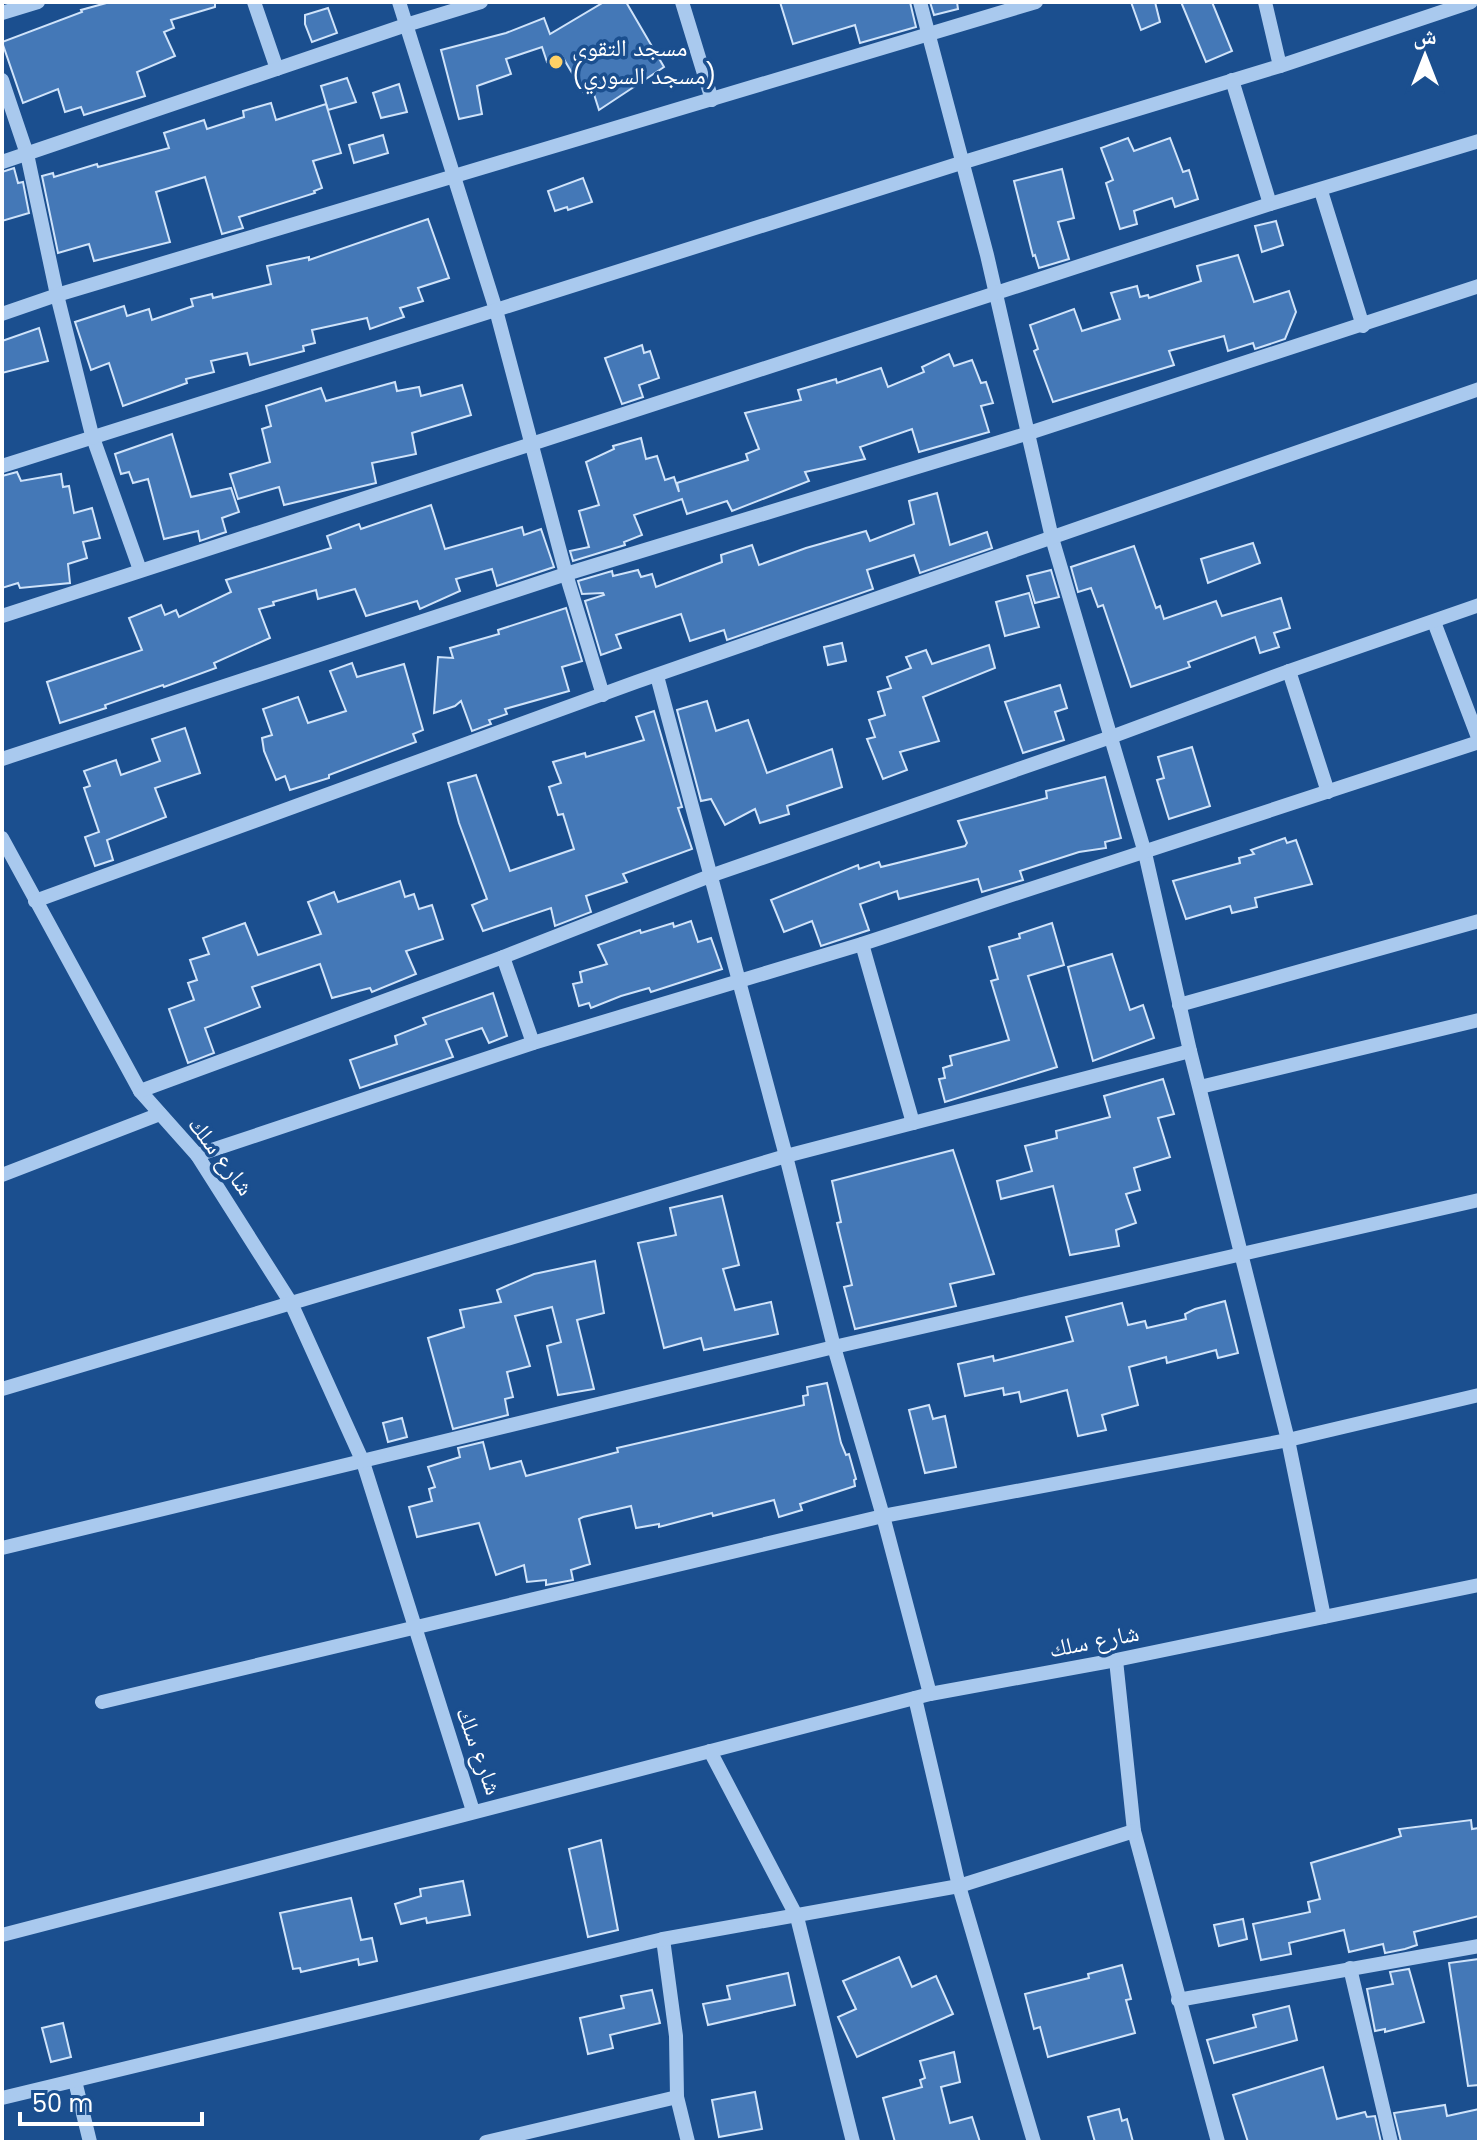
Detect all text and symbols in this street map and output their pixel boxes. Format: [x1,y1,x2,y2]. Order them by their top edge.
north arrow [1385,16,1465,96]
text: ش [1413,21,1437,52]
place label: مسجد التقوى (مسجد السوري) [572,31,716,95]
marker: مسجد التقوى (مسجد السوري) [547,53,565,71]
street label: شارع سلك [181,1109,262,1202]
street label: شارع سلك [1046,1616,1142,1665]
street label: شارع سلك [448,1702,511,1799]
scale bar [20,2076,202,2126]
text: 50 m [32,2087,93,2120]

